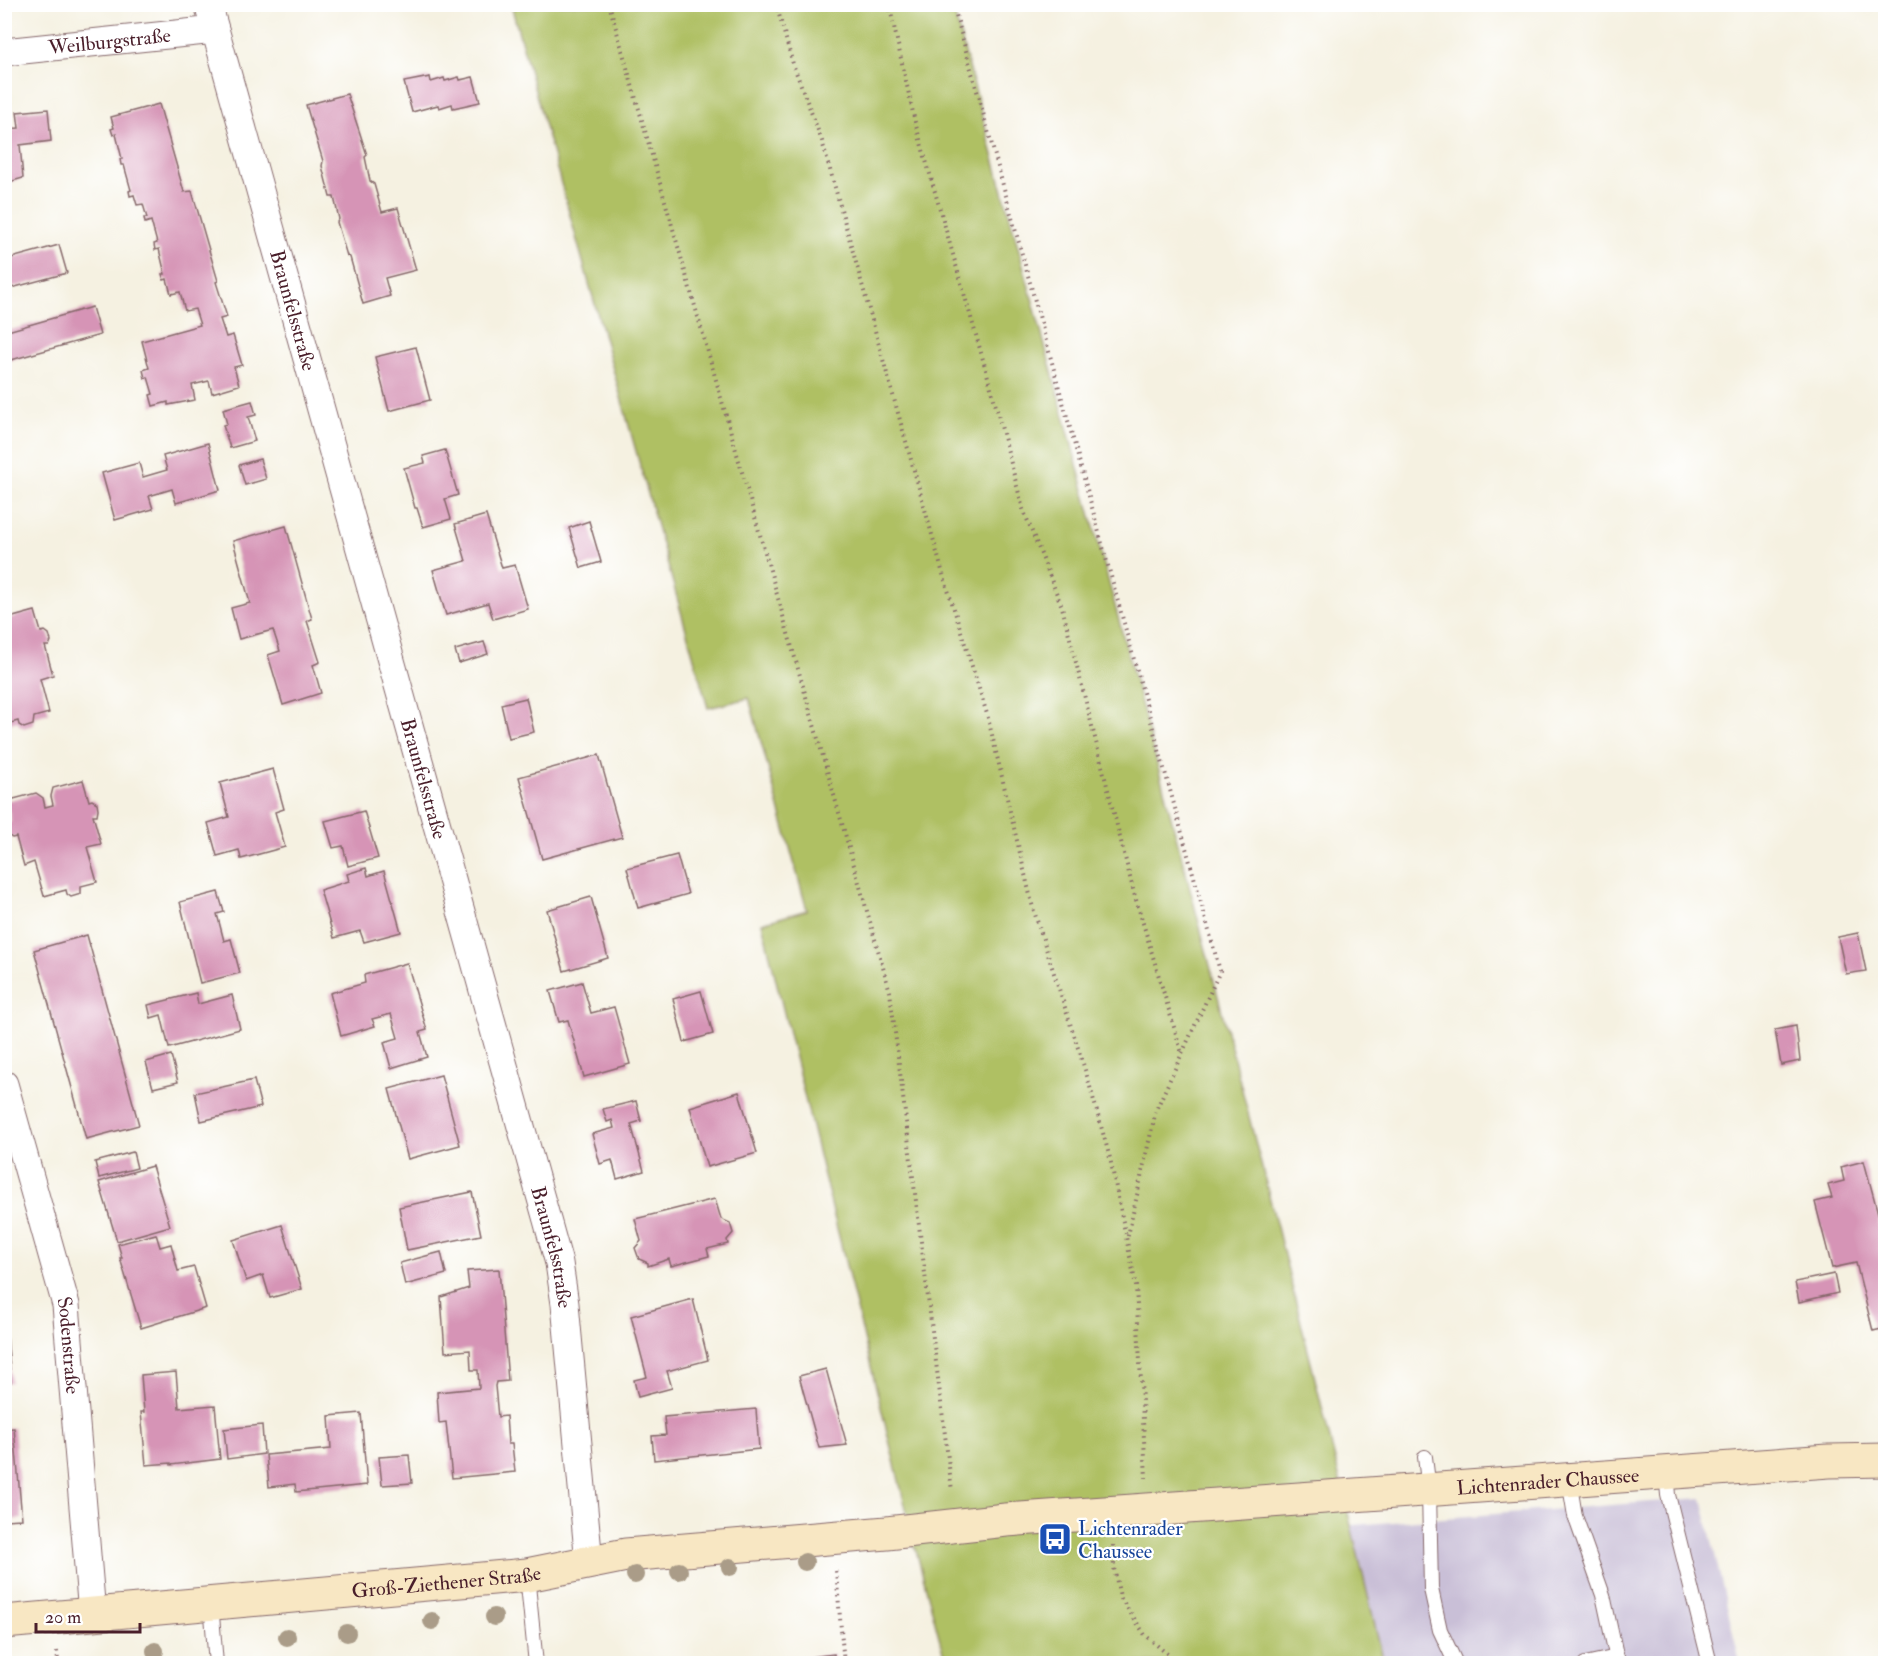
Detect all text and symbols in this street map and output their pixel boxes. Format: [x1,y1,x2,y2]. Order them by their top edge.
street label: Weilburgstraße [46,23,172,60]
street label: Braunfelsstraße [264,247,322,374]
street label: Braunfelsstraße [395,715,452,842]
street label: Braunfelsstraße [525,1184,577,1310]
street label: Sodenstraße [51,1294,85,1395]
street label: Lichtenrader Chaussee [1456,1463,1640,1501]
place label: Lichtenrader Chaussee [1078,1516,1183,1564]
bus stop icon: Lichtenrader Chaussee [1037,1521,1073,1557]
street label: Groß-Ziethener Straße [351,1561,543,1604]
scale bar [36,1596,140,1634]
text: 20 m [45,1606,81,1629]

